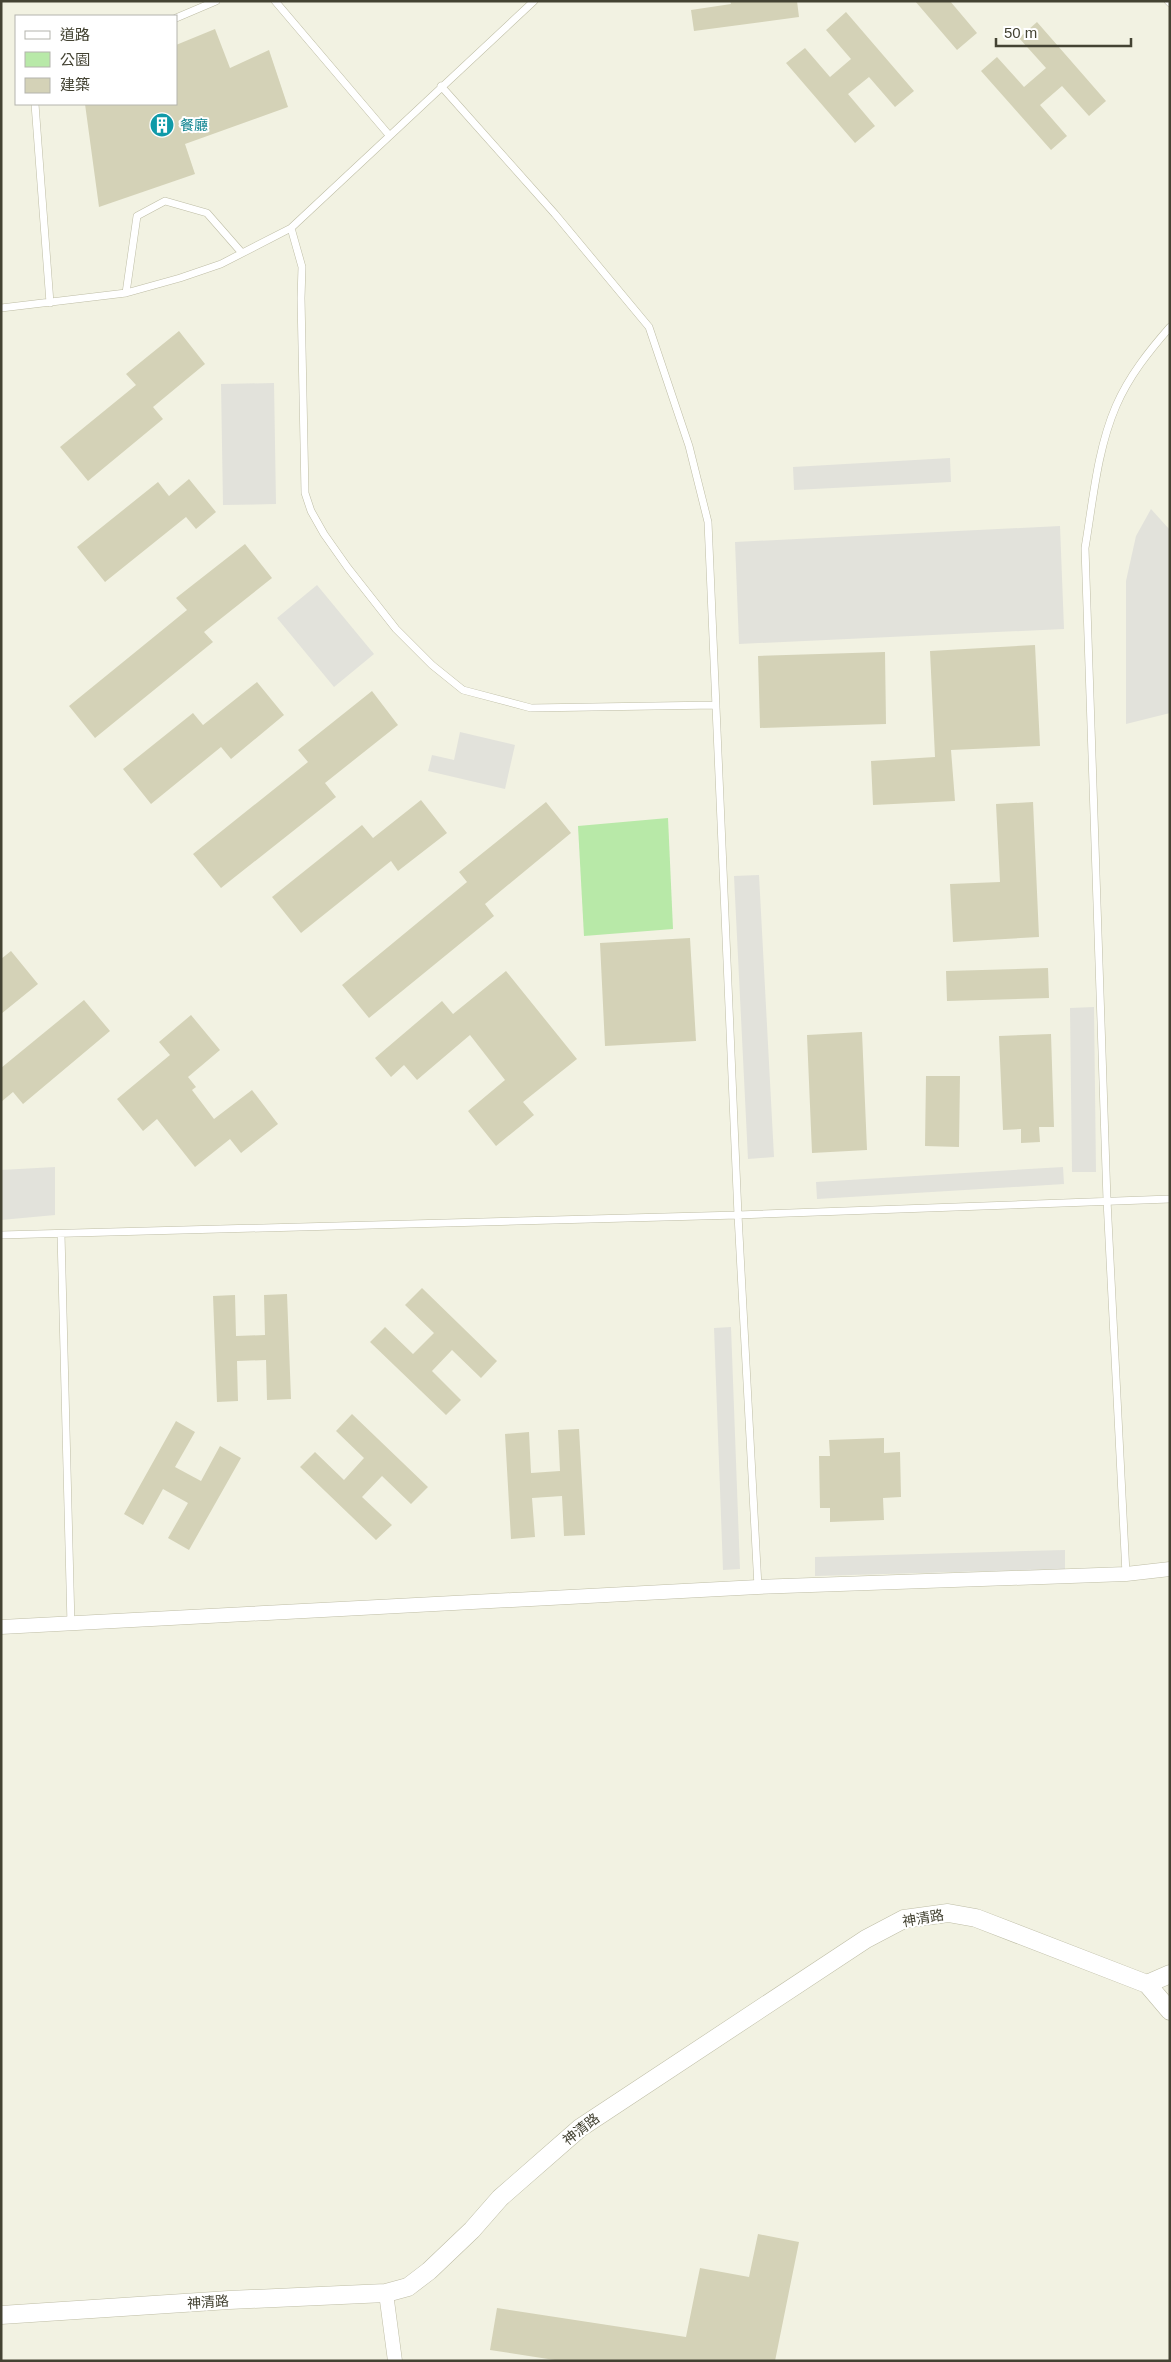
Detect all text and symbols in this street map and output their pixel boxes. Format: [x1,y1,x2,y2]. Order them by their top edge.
legend [15,15,178,105]
scale bar [996,15,1131,47]
text: 50 m [1004,24,1037,41]
text: 道路 [60,26,90,43]
text: 公園 [60,51,90,68]
text: 建築 [60,76,90,93]
building icon: 餐廳 [149,112,175,138]
place label: 餐廳 [180,117,208,133]
street label: 神清路 [901,1906,945,1930]
street label: 神清路 [560,2110,602,2148]
street label: 神清路 [186,2293,230,2311]

